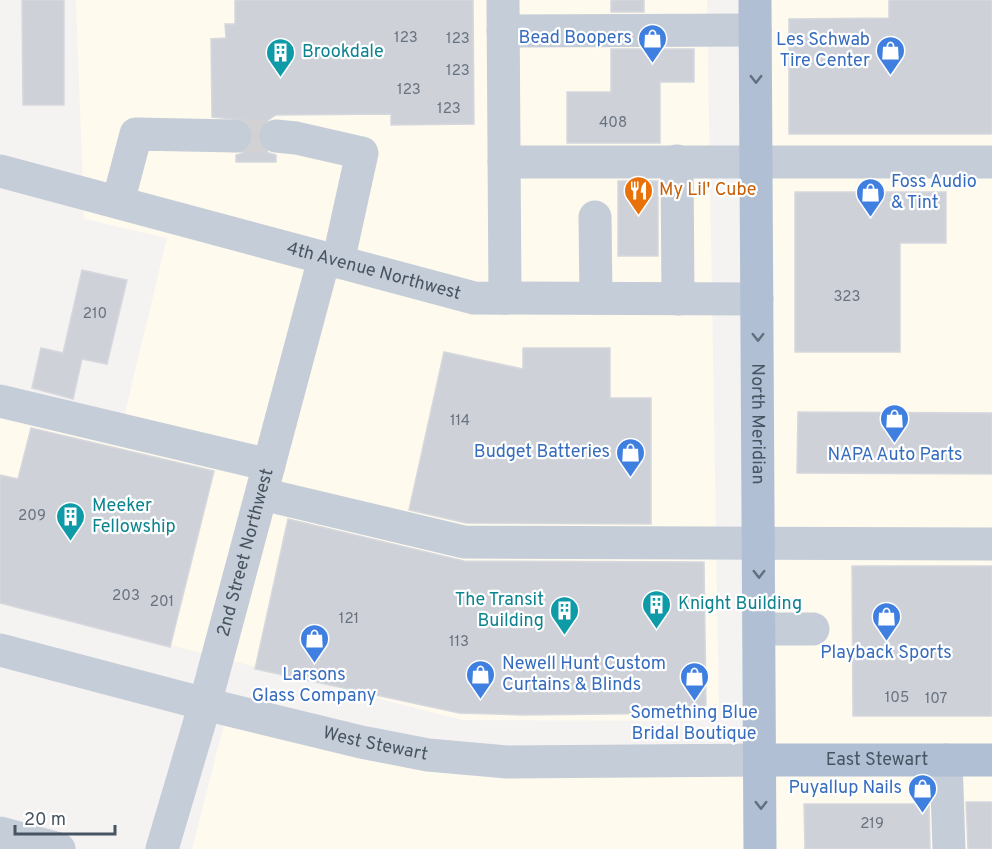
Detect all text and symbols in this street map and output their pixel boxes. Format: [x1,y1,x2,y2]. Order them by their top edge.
shop icon: Bead Boopers [637,22,669,64]
place label: Bead Boopers [519,27,632,50]
house number: 123 [394,29,418,48]
place label: Les Schwab Tire Center [776,29,870,73]
house number: 123 [446,30,470,49]
shop icon: Les Schwab Tire Center [875,34,907,76]
building icon: Brookdale [265,36,297,78]
place label: Brookdale [302,41,384,64]
house number: 123 [446,62,470,81]
one-way arrow [750,75,762,84]
house number: 123 [397,81,421,100]
house number: 123 [437,100,461,119]
house number: 408 [599,114,627,133]
place label: Foss Audio & Tint [891,171,977,215]
restaurant icon: My Lil' Cube [622,174,654,216]
shop icon: Foss Audio & Tint [854,176,886,218]
place label: My Lil' Cube [659,179,757,202]
street label: 4th Avenue Northwest [284,237,463,305]
house number: 323 [834,288,860,307]
house number: 210 [83,305,107,324]
one-way arrow [752,333,764,342]
street label: North Meridian [746,363,769,485]
shop icon: NAPA Auto Parts [879,402,911,444]
house number: 114 [450,412,470,431]
shop icon: Budget Batteries [615,436,647,478]
place label: Budget Batteries [474,441,610,464]
place label: NAPA Auto Parts [828,444,962,467]
street label: 2nd Street Northwest [212,466,279,639]
place label: Meeker Fellowship [92,495,176,539]
building icon: Meeker Fellowship [55,500,87,542]
house number: 209 [18,507,46,526]
one-way arrow [753,570,766,579]
house number: 203 [112,587,140,606]
building icon: Knight Building [641,588,673,630]
place label: The Transit Building [455,589,544,633]
house number: 201 [150,593,174,612]
place label: Knight Building [678,593,802,616]
building icon: The Transit Building [549,594,581,636]
shop icon: Playback Sports [870,600,902,642]
house number: 121 [339,610,359,629]
shop icon: Larsons Glass Company [298,622,330,664]
house number: 113 [449,633,469,652]
place label: Playback Sports [820,642,952,665]
place label: Newell Hunt Custom Curtains & Blinds [502,653,666,697]
shop icon: Newell Hunt Custom Curtains & Blinds [465,658,497,700]
shop icon: Something Blue Bridal Boutique [678,660,710,702]
place label: Larsons Glass Company [252,664,376,708]
house number: 105 [885,689,909,708]
house number: 107 [925,690,947,709]
place label: Something Blue Bridal Boutique [630,702,758,746]
street label: West Stewart [320,722,430,766]
street label: East Stewart [826,749,928,772]
shop icon: Puyallup Nails [907,772,939,814]
place label: Puyallup Nails [788,777,902,800]
scale bar [15,798,116,836]
one-way arrow [754,800,767,809]
text: 20 m [24,809,66,832]
house number: 219 [860,815,884,834]

